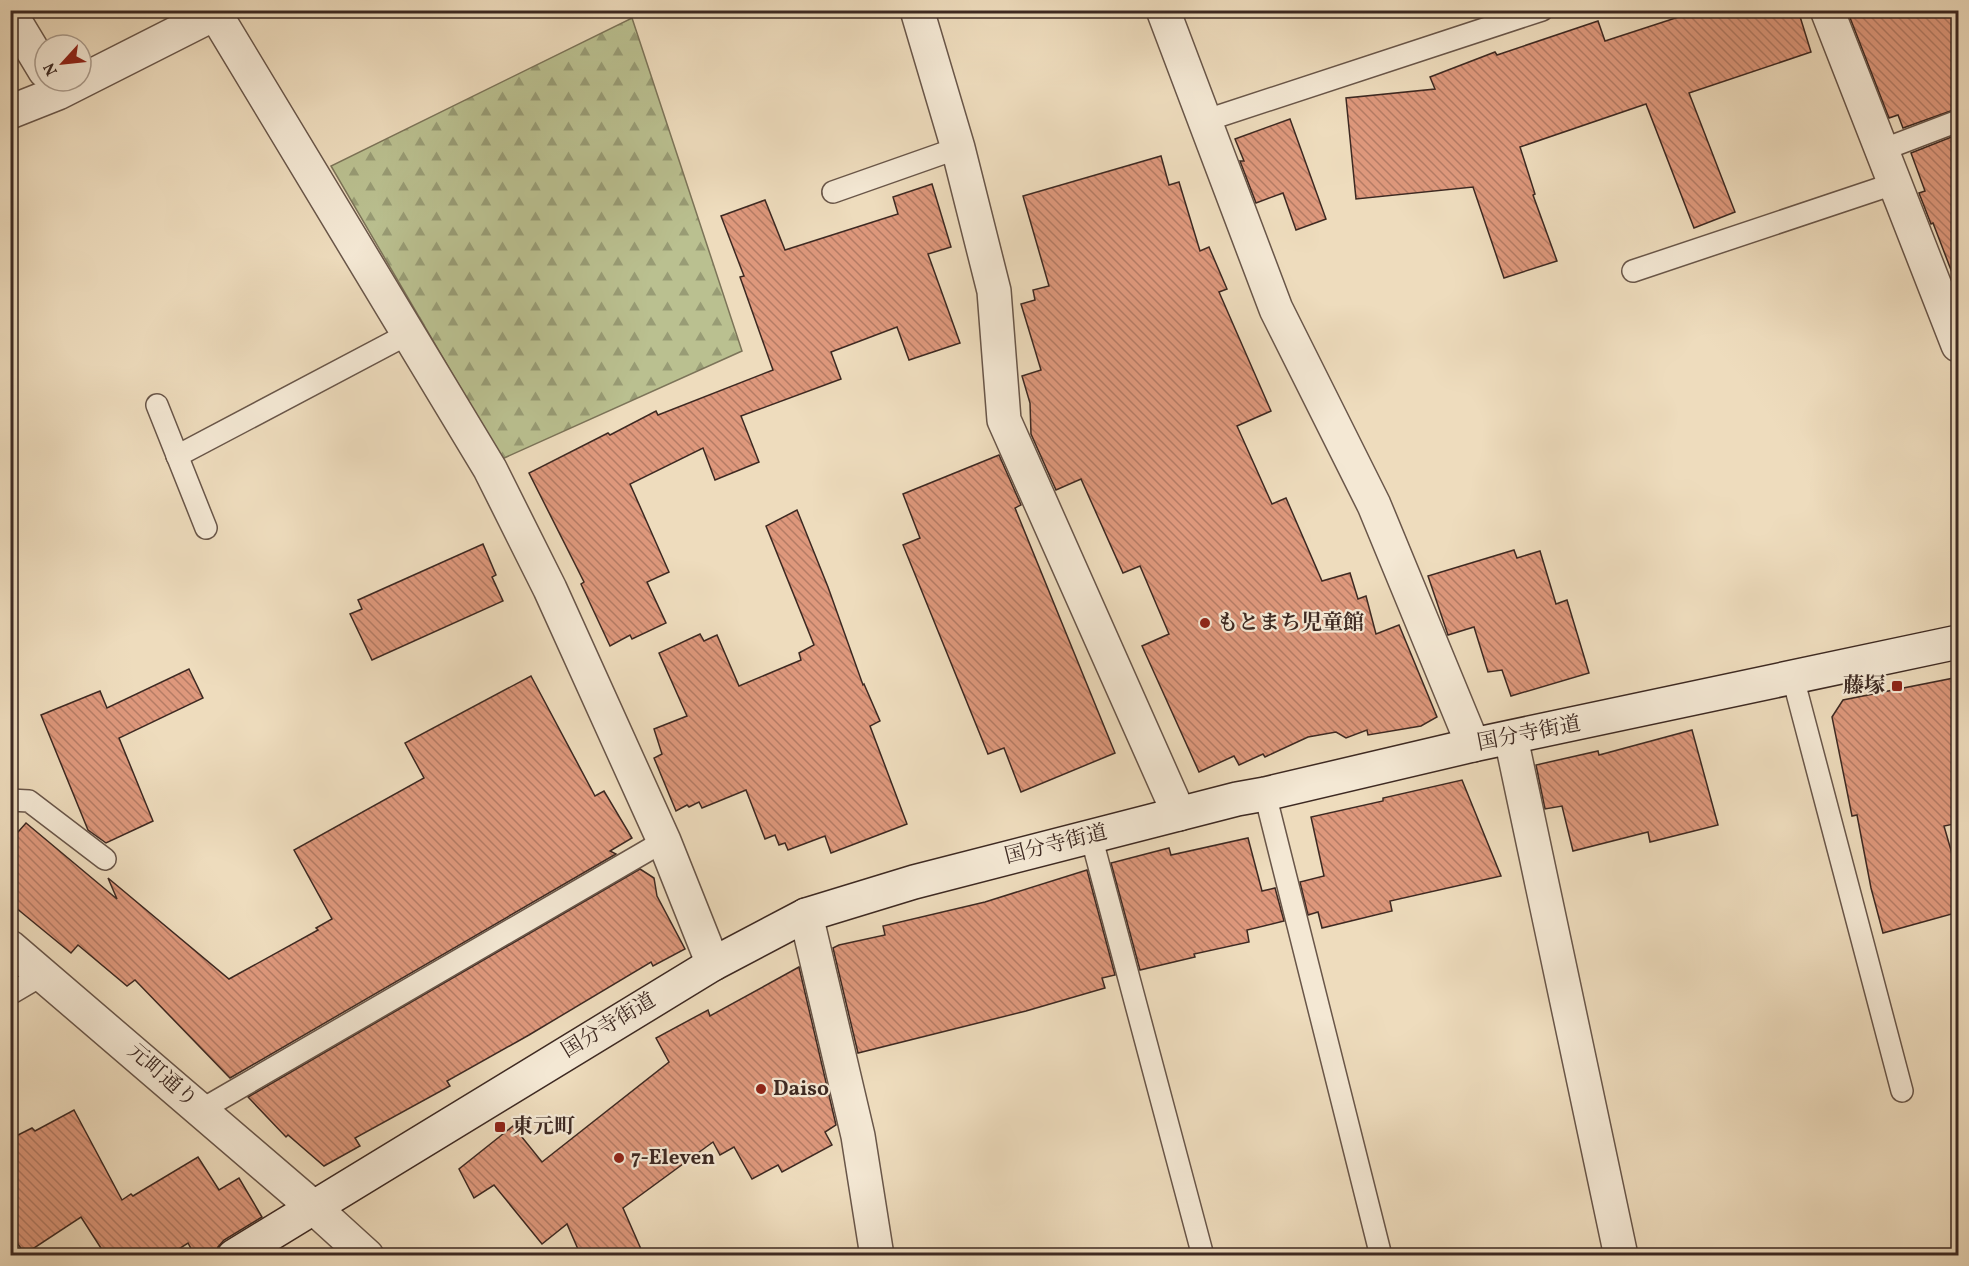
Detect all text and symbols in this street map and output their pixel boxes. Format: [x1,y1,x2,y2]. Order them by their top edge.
north arrow [33,33,93,93]
text: N [39,58,64,79]
place label: もとまち児童館 [1217,609,1364,638]
marker: もとまち児童館 [1198,616,1212,630]
place label: 藤塚 [1843,672,1885,701]
marker: 藤塚 [1890,679,1904,693]
street label: 国分寺街道 [1475,710,1583,758]
street label: 国分寺街道 [1002,818,1110,872]
street label: 国分寺街道 [557,987,661,1065]
street label: 元町通り [121,1038,203,1114]
place label: Daiso [773,1075,829,1104]
marker: Daiso [754,1082,768,1096]
place label: 東元町 [512,1113,575,1142]
marker: 東元町 [493,1120,507,1134]
place label: 7-Eleven [631,1144,715,1173]
marker: 7-Eleven [612,1151,626,1165]

